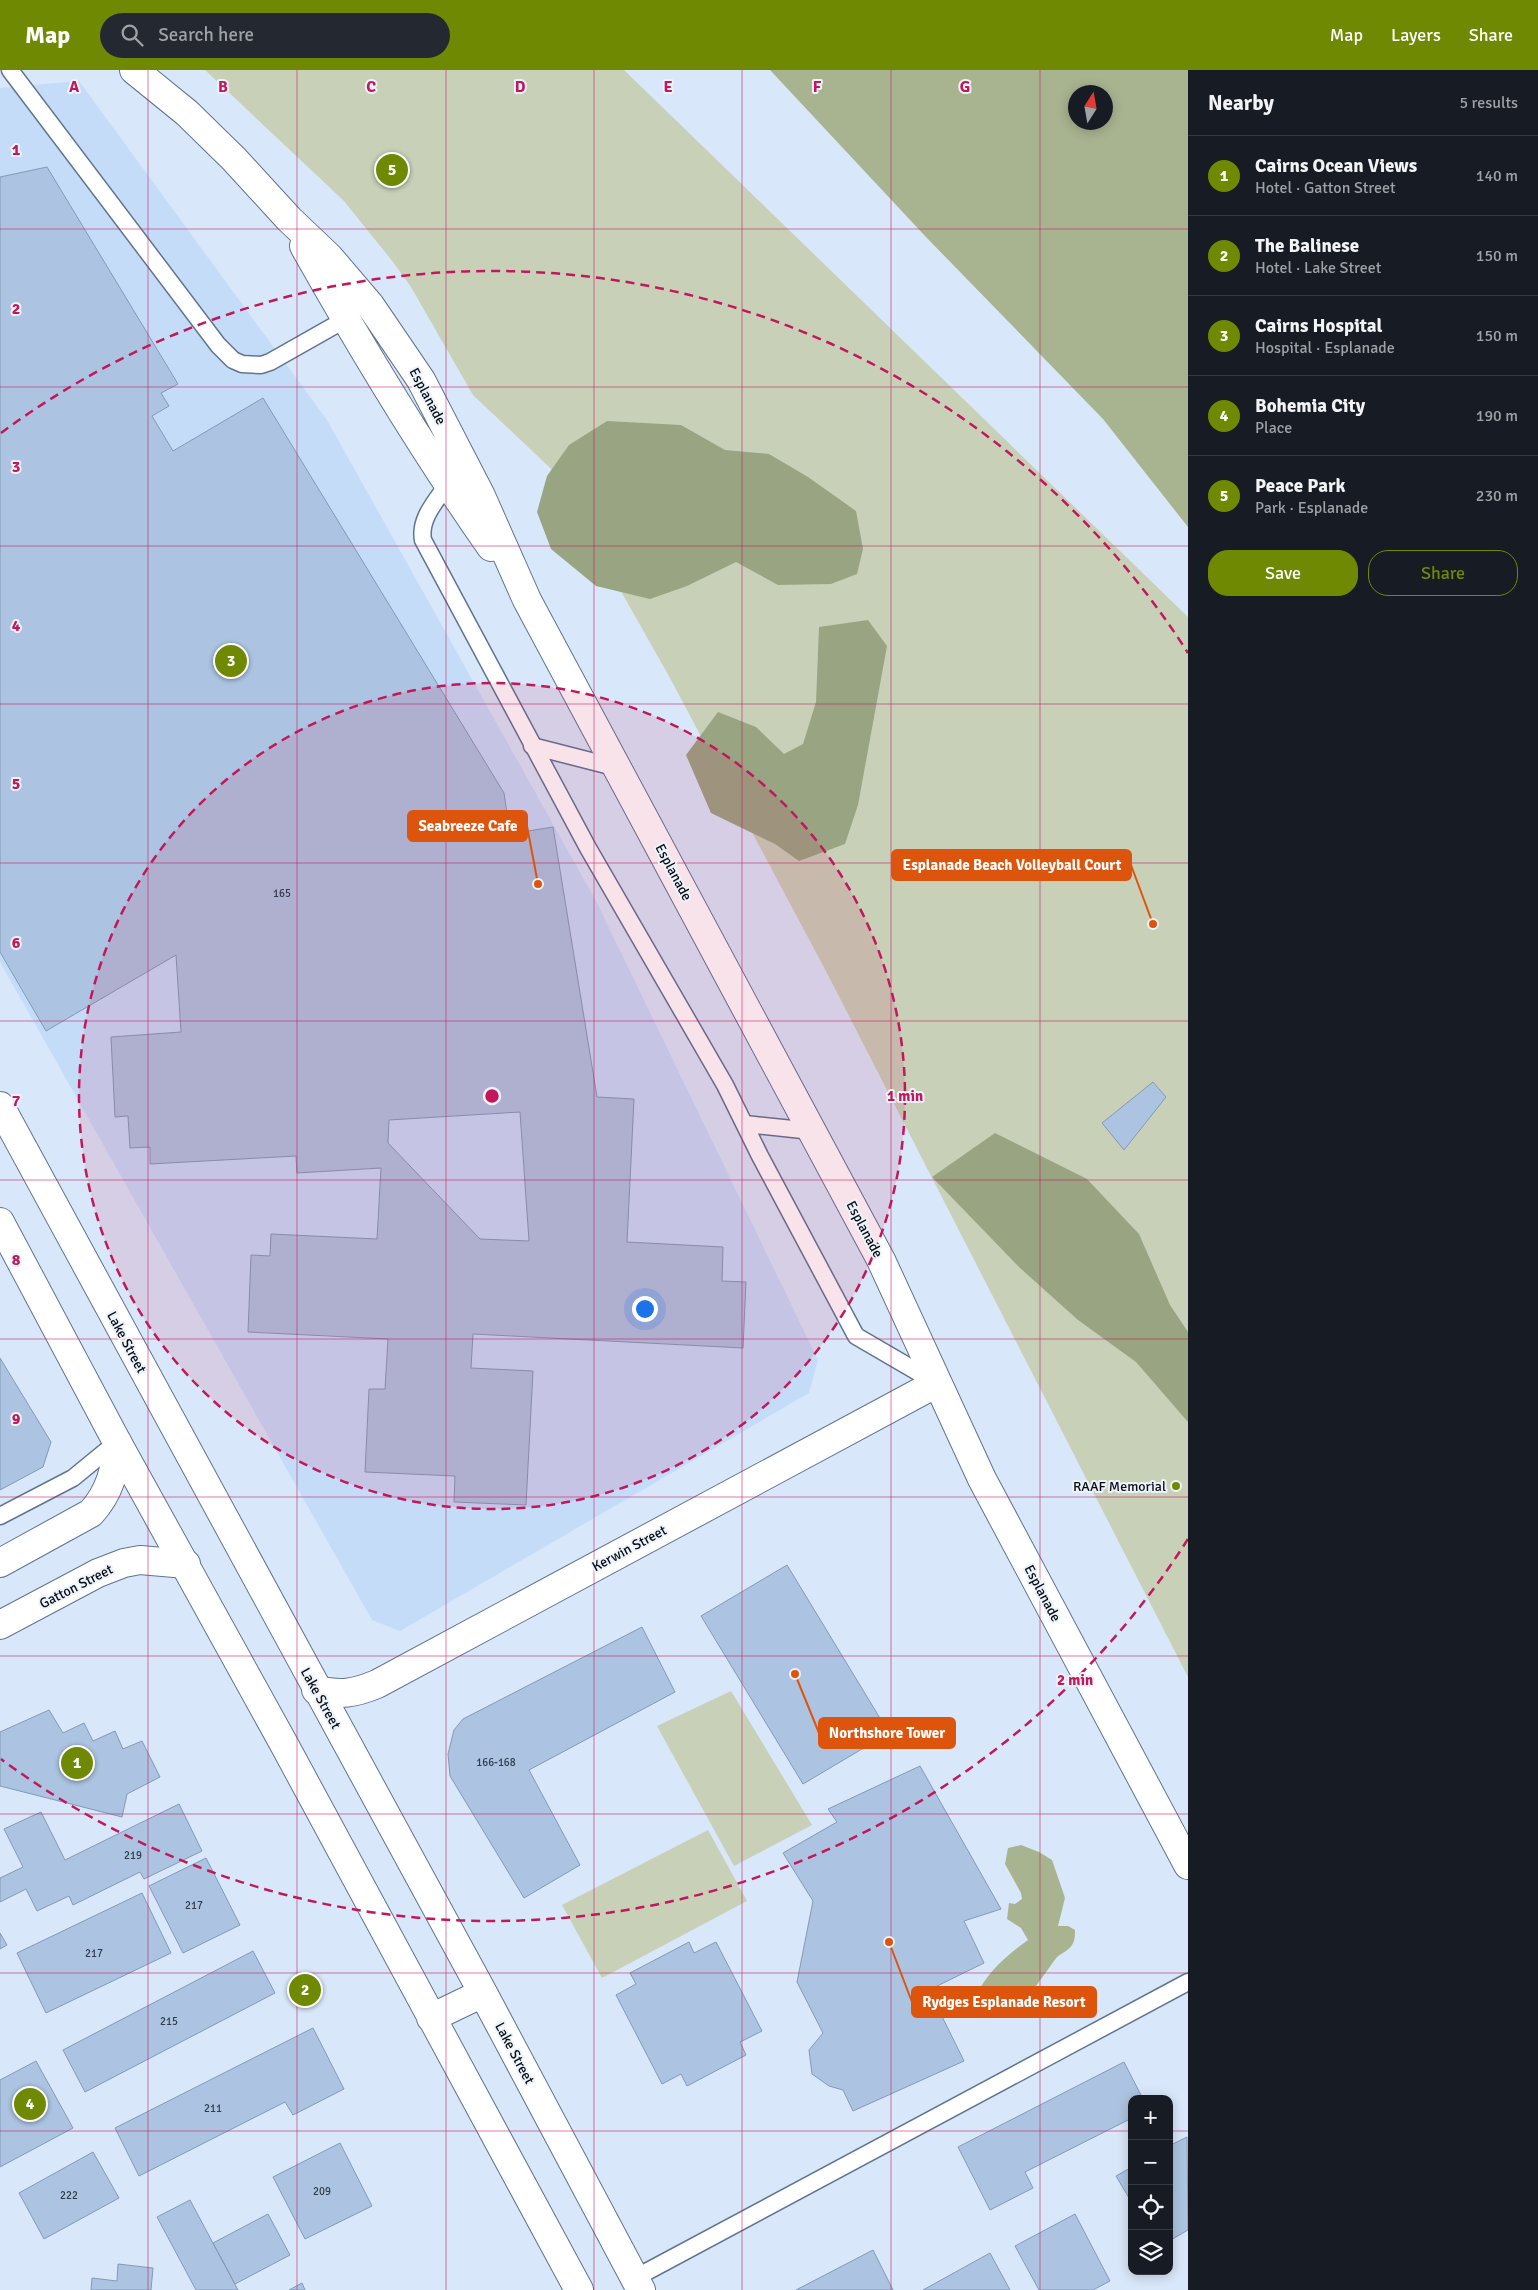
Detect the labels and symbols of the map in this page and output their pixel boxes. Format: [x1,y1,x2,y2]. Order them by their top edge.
text: A [69,77,80,97]
text: B [218,77,228,97]
text: C [366,77,376,97]
text: D [515,77,526,97]
text: E [663,77,673,97]
text: F [813,77,822,97]
text: G [960,77,970,97]
north arrow [1068,85,1113,130]
text: 1 [12,140,21,160]
pin: 5 [376,151,408,189]
text: 2 [12,299,20,319]
street label: Esplanade [406,365,450,428]
text: 3 [12,457,20,477]
text: 4 [12,616,21,636]
pin: 3 [215,642,247,680]
text: 5 [12,774,20,794]
callout: Seabreeze Cafe [408,811,527,841]
text: Seabreeze Cafe [418,817,518,835]
street label: Esplanade [652,841,696,904]
callout: Esplanade Beach Volleyball Court [892,850,1131,880]
text: Esplanade Beach Volleyball Court [903,856,1122,874]
house number: 165 [273,887,291,900]
text: 6 [12,933,21,953]
centre of rings [483,1087,501,1105]
text: 1 min [887,1087,923,1105]
text: 7 [12,1091,21,1111]
street label: Esplanade [843,1198,887,1261]
text: 8 [12,1250,21,1270]
your location [632,1296,658,1322]
street label: Lake Street [103,1308,150,1376]
text: 9 [12,1409,21,1429]
place label: RAAF Memorial [1073,1478,1166,1495]
marker: RAAF Memorial [1170,1480,1182,1492]
street label: Kerwin Street [589,1522,669,1575]
street label: Gatton Street [37,1561,116,1612]
street label: Esplanade [1021,1562,1065,1625]
street label: Lake Street [297,1665,344,1732]
text: 2 min [1057,1671,1093,1689]
callout: Northshore Tower [819,1718,955,1748]
text: Northshore Tower [829,1724,945,1742]
pin: 1 [61,1744,93,1782]
house number: 166-168 [476,1756,516,1769]
house number: 219 [124,1849,142,1862]
house number: 217 [185,1899,203,1912]
house number: 217 [85,1947,103,1960]
pin: 2 [289,1971,321,2009]
callout: Rydges Esplanade Resort [912,1987,1096,2017]
text: Rydges Esplanade Resort [922,1993,1086,2011]
house number: 215 [160,2015,178,2028]
street label: Lake Street [491,2019,538,2087]
pin: 4 [14,2085,46,2123]
house number: 211 [204,2102,222,2115]
house number: 209 [313,2185,331,2198]
house number: 222 [60,2189,78,2202]

